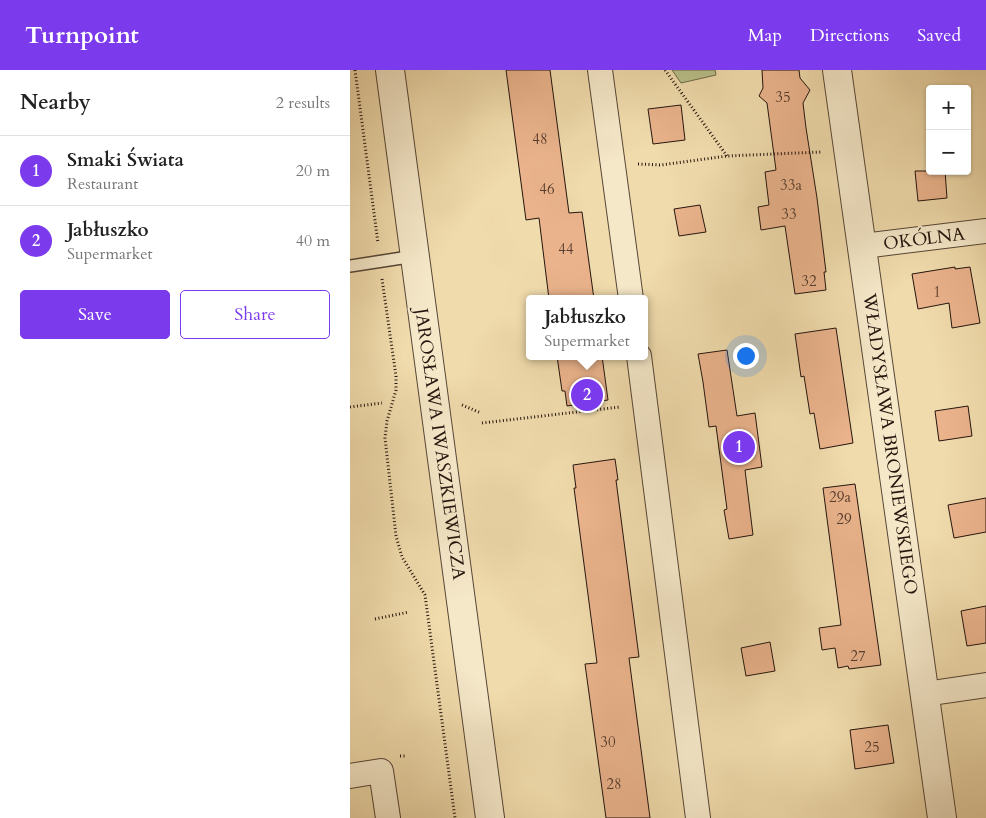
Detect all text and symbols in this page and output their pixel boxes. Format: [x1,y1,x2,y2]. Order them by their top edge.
text: Turnpoint [25,19,139,52]
text: Map [748,23,782,48]
text: Directions [810,23,889,48]
text: Saved [917,23,961,48]
map controls [926,85,971,175]
button: + [926,85,971,130]
house number: 35 [775,87,791,107]
text: Nearby [20,88,91,117]
text: 2 results [276,92,330,114]
house number: 48 [532,129,548,149]
button: − [926,130,971,175]
text: Smaki Świata [67,147,184,173]
text: 1 [32,160,40,182]
text: 20 m [296,160,330,182]
text: Restaurant [67,173,138,195]
house number: 33a [780,175,802,195]
house number: 46 [539,179,555,199]
house number: 33 [781,204,797,224]
text: Jabłuszko [67,217,149,243]
street label: OKÓLNA [882,222,966,256]
text: 2 [32,230,40,252]
text: 40 m [296,230,330,252]
house number: 44 [558,239,574,259]
text: Supermarket [67,243,153,265]
house number: 32 [801,271,817,291]
house number: 1 [933,282,941,302]
button: Save [20,290,170,339]
button: Share [180,290,330,339]
street label: WŁADYSŁAWA BRONIEWSKIEGO [856,291,924,596]
popup [526,295,648,360]
street label: JAROSŁAWA IWASZKIEWICZA [408,304,471,582]
text: Jabłuszko [544,304,626,330]
text: Supermarket [544,330,630,352]
your location [733,343,759,369]
pin: 2 [571,376,603,414]
pin: 1 [723,428,755,466]
house number: 29a [829,487,851,507]
house number: 29 [836,509,852,529]
house number: 27 [850,646,866,666]
house number: 30 [600,732,616,752]
house number: 25 [864,737,880,757]
house number: 28 [606,774,622,794]

